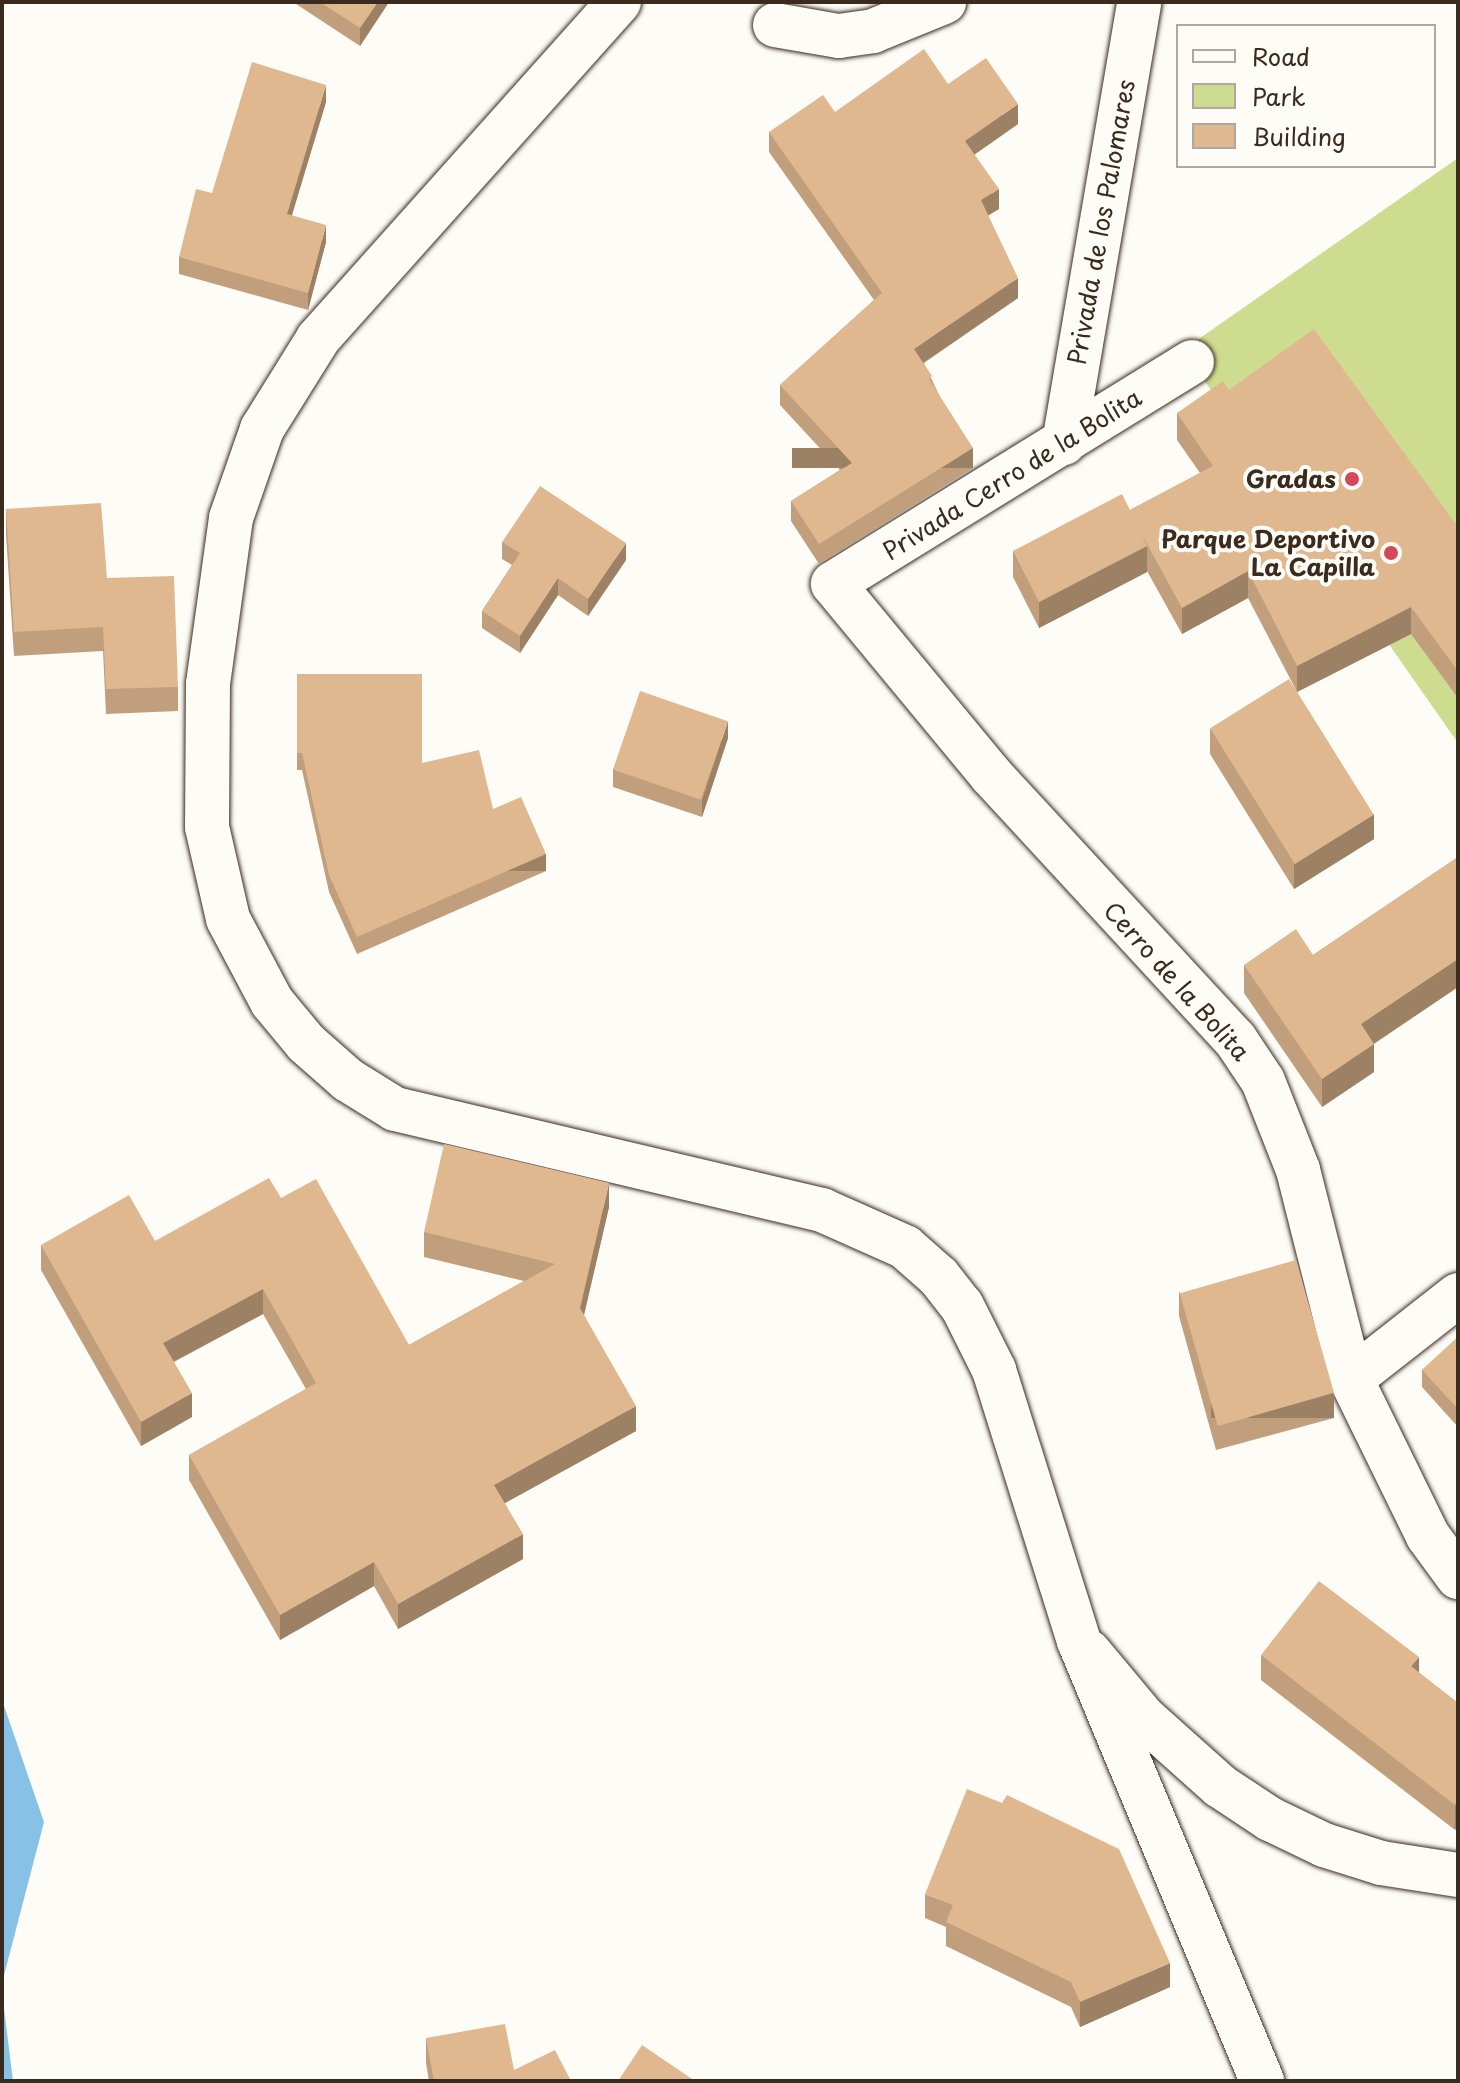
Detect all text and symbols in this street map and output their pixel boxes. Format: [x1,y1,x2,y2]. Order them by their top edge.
legend [1176,24,1436,168]
text: Road [1252,38,1310,74]
street label: Privada de los Palomares [1062,77,1140,367]
text: Park [1252,78,1306,114]
text: Building [1252,118,1346,154]
street label: Privada Cerro de la Bolita [877,382,1147,566]
place label: Gradas [1246,465,1336,493]
marker: Gradas [1343,470,1361,488]
place label: Parque Deportivo La Capilla [1160,525,1375,581]
marker: Parque Deportivo La Capilla [1382,544,1400,562]
street label: Cerro de la Bolita [1098,895,1256,1067]

